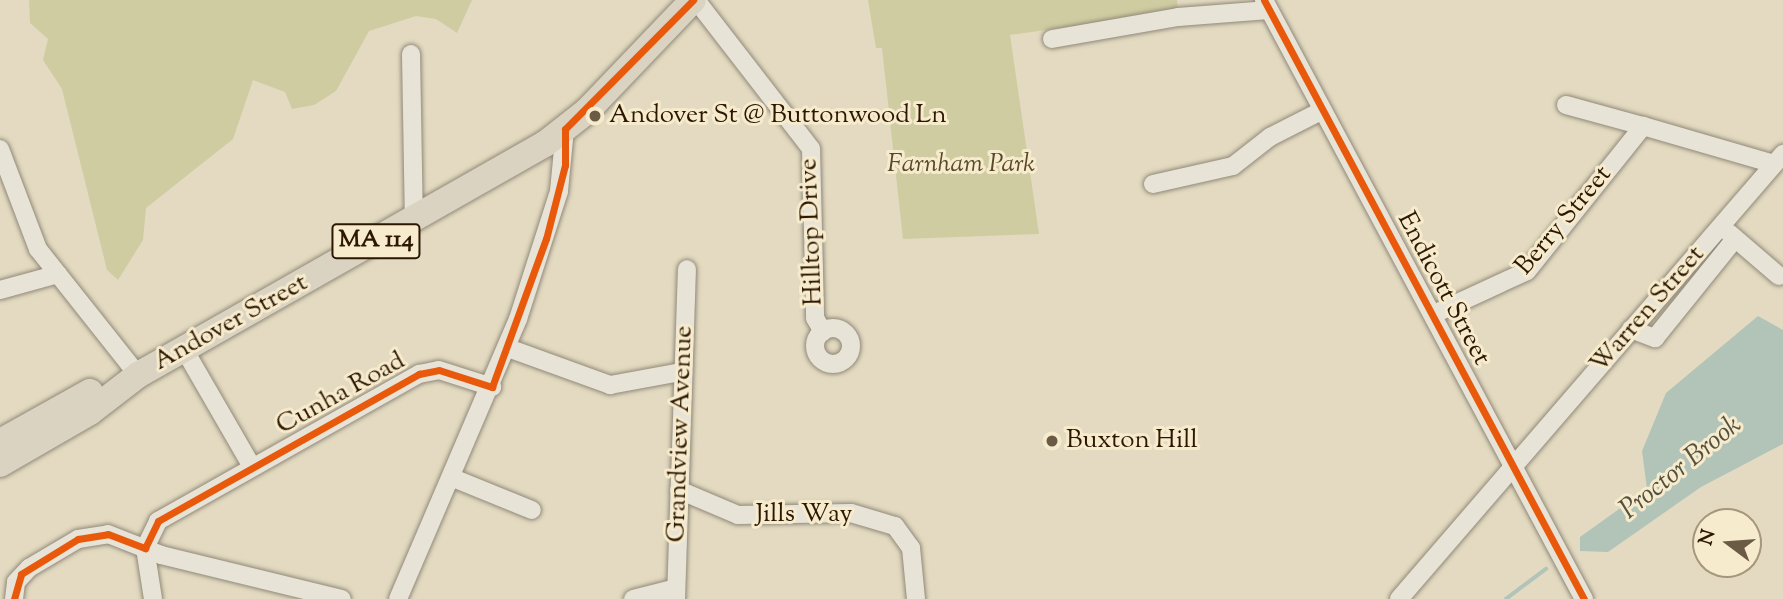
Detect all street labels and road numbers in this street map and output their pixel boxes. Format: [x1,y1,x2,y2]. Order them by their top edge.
street label: Hilltop Drive [794,158,830,306]
street label: Berry Street [1509,160,1619,282]
street label: Endicott Street [1390,207,1496,371]
road number: MA 114 [330,221,422,262]
street label: Warren Street [1584,240,1712,380]
street label: Andover Street [148,268,314,378]
street label: Grandview Avenue [662,325,700,543]
street label: Cunha Road [271,346,411,442]
street label: Jills Way [755,499,853,531]

